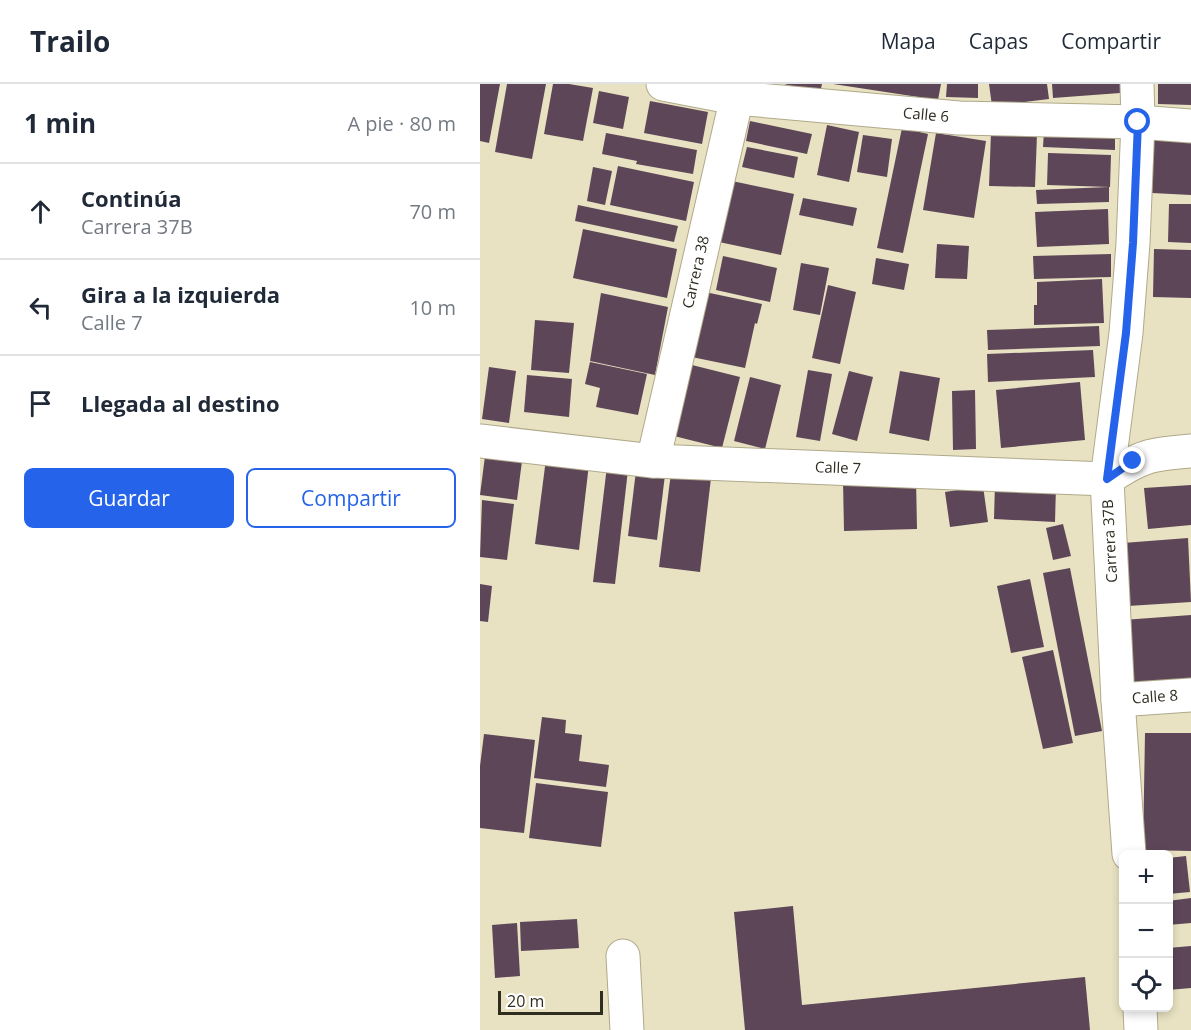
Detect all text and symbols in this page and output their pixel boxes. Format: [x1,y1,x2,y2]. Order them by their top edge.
text: Trailo [30,22,110,60]
text: Mapa [881,27,936,55]
text: Capas [969,27,1028,55]
text: Compartir [1061,27,1161,55]
street label: Calle 6 [902,102,950,126]
text: 1 min [24,105,96,141]
route start [1124,108,1150,134]
text: A pie · 80 m [347,110,456,137]
text: Continúa [81,183,182,213]
icon: ahead [24,195,57,228]
text: 70 m [409,198,456,225]
text: Carrera 37B [81,213,193,240]
street label: Carrera 38 [677,233,713,310]
text: Gira a la izquierda [81,279,280,309]
icon: left [24,291,57,324]
text: 10 m [409,294,456,321]
text: Calle 7 [81,309,143,336]
icon: arrive [24,387,57,420]
text: Llegada al destino [81,388,280,418]
route end [1119,447,1145,473]
street label: Calle 7 [815,456,862,478]
button: Guardar [24,468,234,528]
button: Compartir [246,468,456,528]
street label: Carrera 37B [1097,499,1121,583]
street label: Calle 8 [1131,684,1179,708]
map controls [1119,850,1173,1012]
button: + [1119,850,1173,904]
button: − [1119,904,1173,958]
button: locate [1119,958,1173,1012]
scale bar [498,988,603,1016]
text: 20 m [507,990,544,1012]

